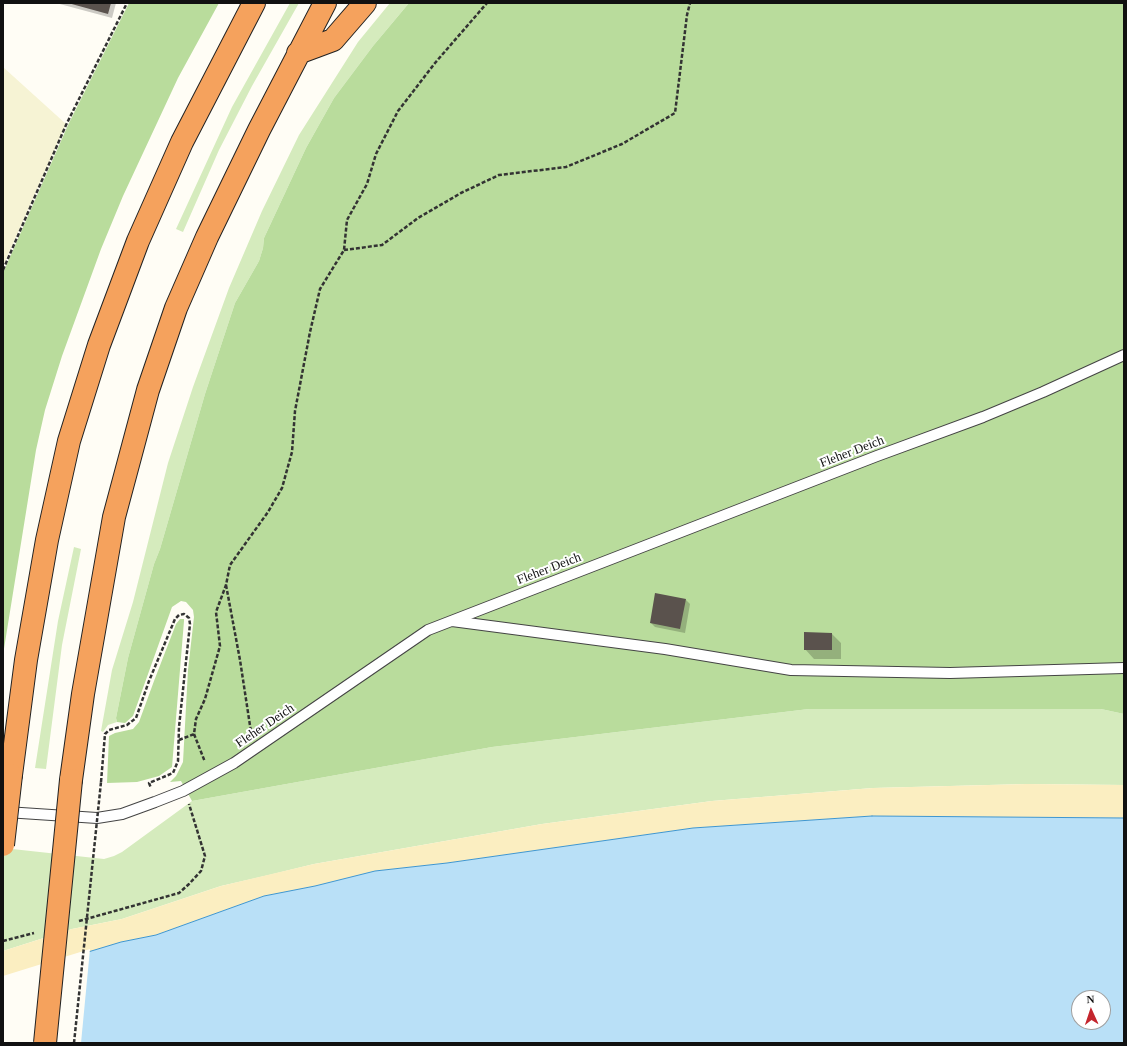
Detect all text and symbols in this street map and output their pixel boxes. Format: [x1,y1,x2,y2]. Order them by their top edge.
street label: Fleher Deich [818,433,886,471]
street label: Fleher Deich [515,550,583,588]
street label: Fleher Deich [233,701,297,751]
north arrow [1071,990,1111,1030]
text: N [1086,993,1095,1005]

